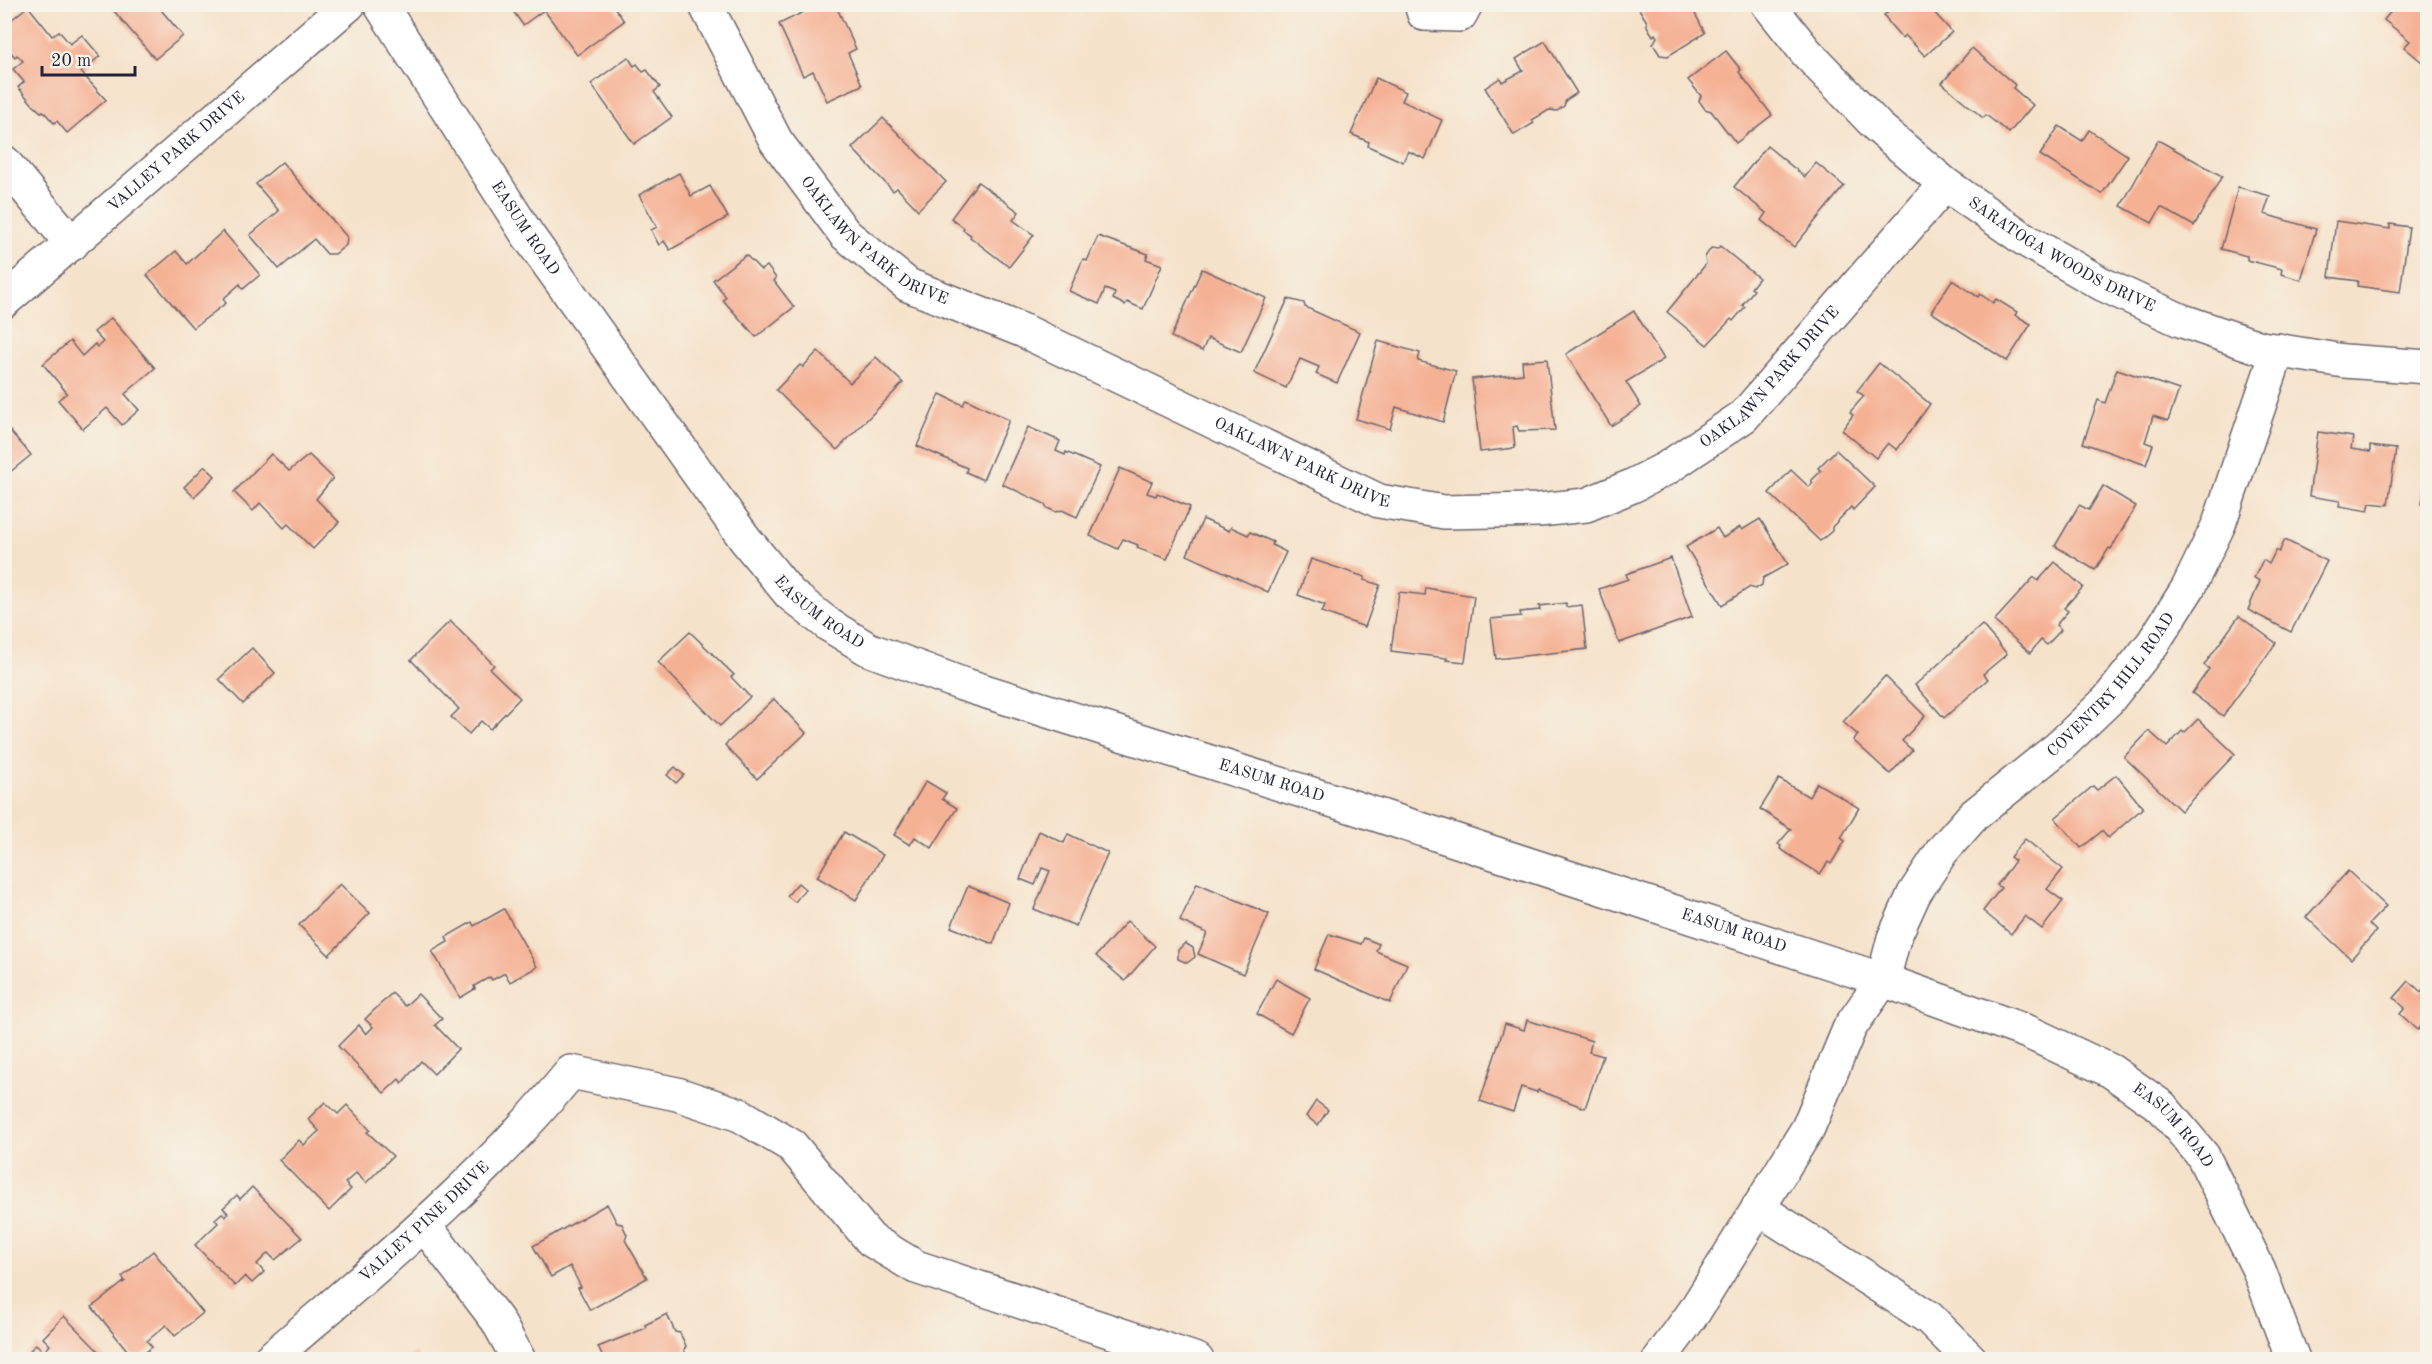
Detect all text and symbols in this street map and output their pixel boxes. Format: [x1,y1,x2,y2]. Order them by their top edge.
scale bar [42,39,135,77]
text: 20 m [51,52,91,70]
street label: VALLEY PARK DRIVE [105,89,248,215]
street label: OAKLAWN PARK DRIVE [797,174,950,308]
street label: EASUM ROAD [488,178,562,278]
street label: SARATOGA WOODS DRIVE [1965,195,2157,315]
street label: OAKLAWN PARK DRIVE [1697,304,1843,451]
street label: OAKLAWN PARK DRIVE [1212,415,1391,511]
street label: EASUM ROAD [771,573,866,652]
street label: COVENTRY HILL ROAD [2045,610,2178,761]
street label: EASUM ROAD [1217,757,1326,805]
street label: EASUM ROAD [1679,907,1788,956]
street label: EASUM ROAD [2129,1081,2215,1170]
street label: VALLEY PINE DRIVE [357,1159,493,1286]

